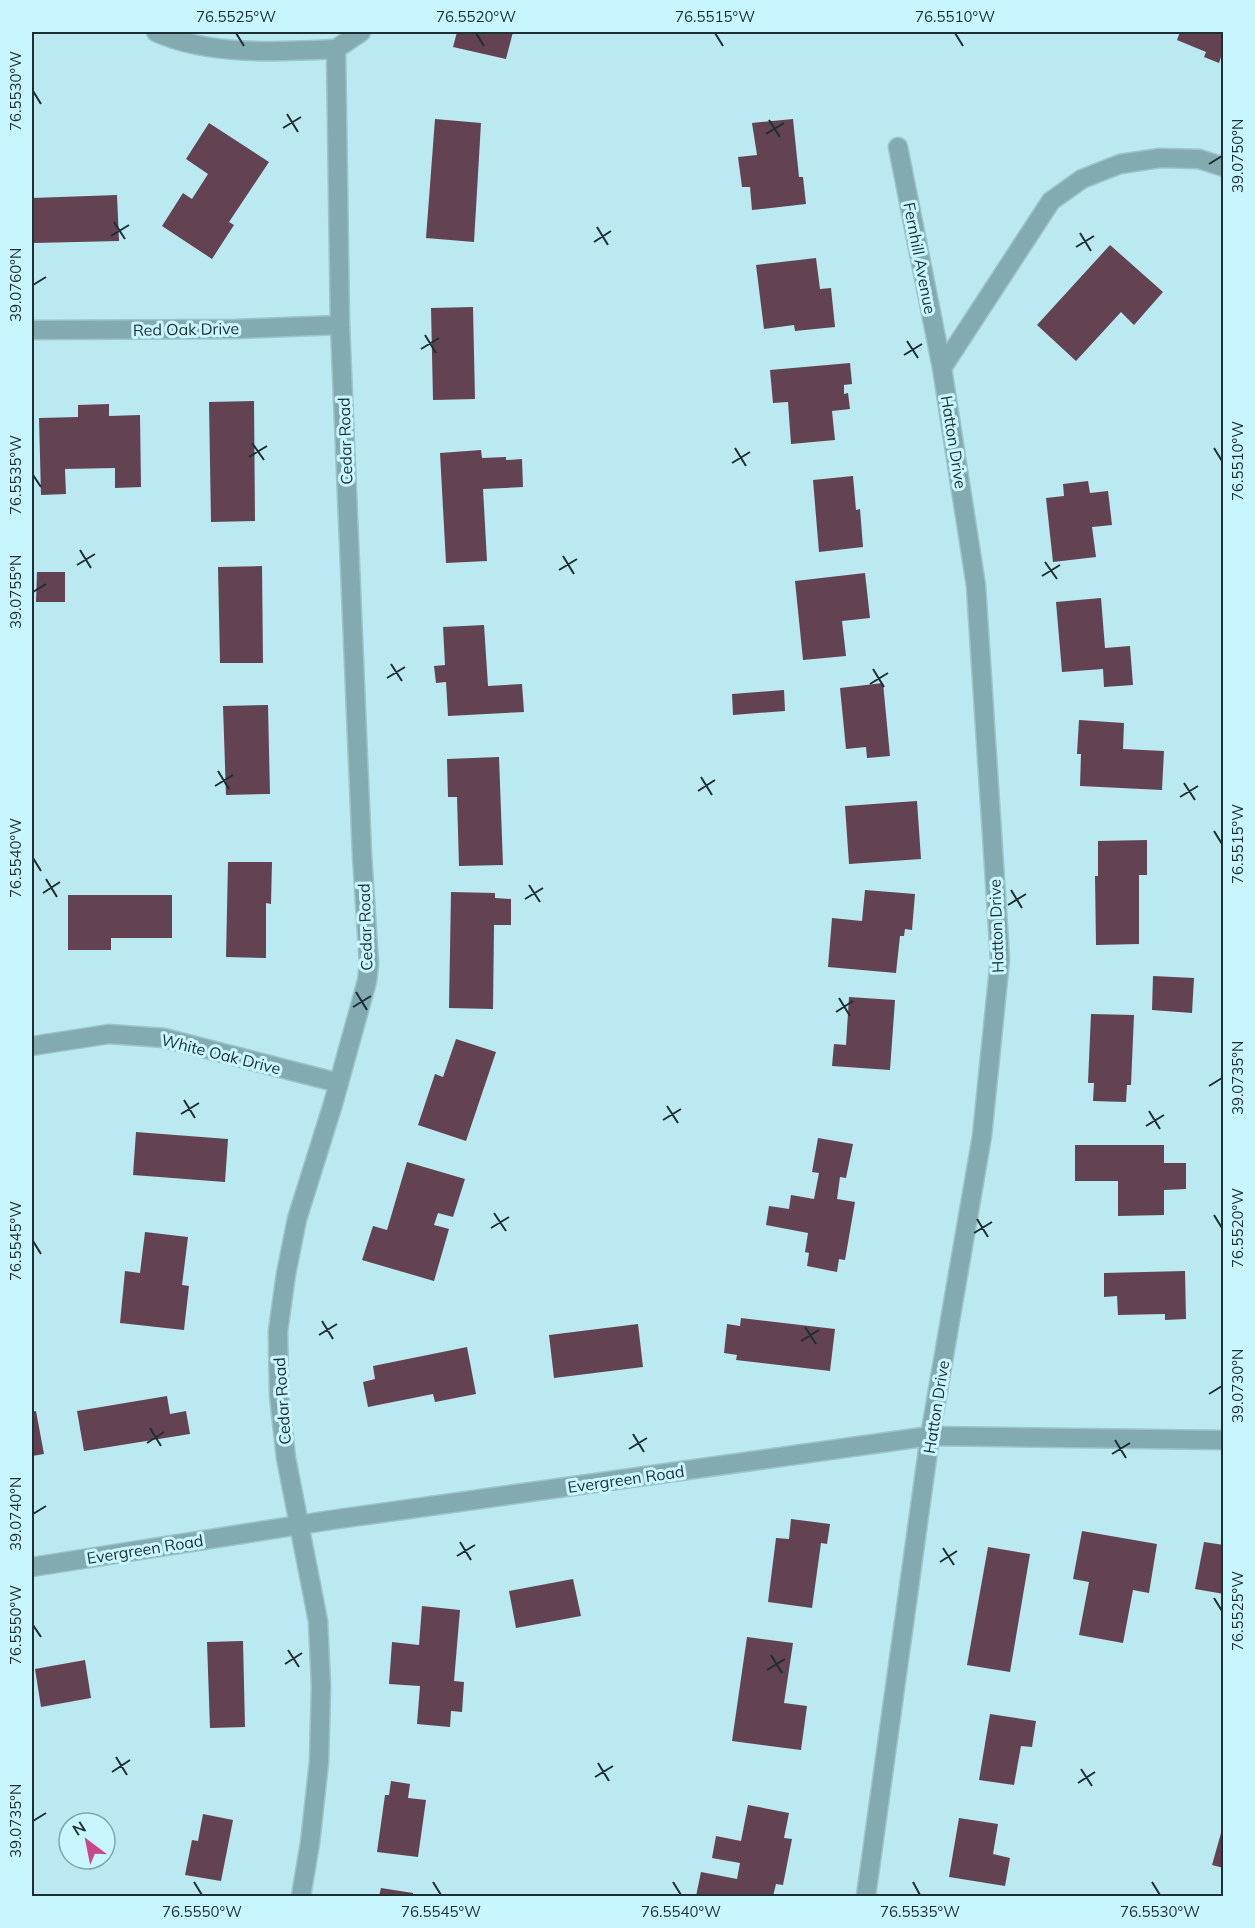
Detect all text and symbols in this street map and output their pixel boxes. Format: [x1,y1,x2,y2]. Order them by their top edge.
text: 76.5525°W [196,7,276,26]
text: 76.5520°W [436,7,516,26]
text: 76.5515°W [675,7,755,26]
text: 76.5510°W [915,7,995,26]
text: 76.5530°W [6,51,25,131]
text: 39.0750°N [1228,119,1247,193]
street label: Fernhill Avenue [899,200,941,316]
text: 39.0760°N [6,248,25,322]
street label: Red Oak Drive [133,318,239,340]
street label: Hatton Drive [937,394,971,490]
street label: Cedar Road [333,397,357,485]
text: 76.5510°W [1228,421,1247,501]
text: 76.5535°W [6,435,25,515]
text: 39.0755°N [6,555,25,629]
text: 76.5515°W [1228,804,1247,884]
text: 76.5540°W [6,818,25,898]
street label: Hatton Drive [984,879,1008,973]
street label: Cedar Road [353,883,377,971]
street label: White Oak Drive [159,1029,283,1079]
text: 39.0735°N [1228,1041,1247,1115]
text: 76.5520°W [1228,1188,1247,1268]
text: 76.5545°W [6,1201,25,1281]
text: 39.0730°N [1228,1349,1247,1423]
street label: Cedar Road [269,1357,295,1445]
street label: Hatton Drive [919,1359,953,1455]
street label: Evergreen Road [566,1461,686,1497]
text: 39.0740°N [6,1477,25,1551]
street label: Evergreen Road [85,1530,205,1568]
text: 76.5525°W [1228,1571,1247,1651]
text: 76.5550°W [6,1585,25,1665]
text: 39.0735°N [6,1784,25,1858]
north arrow [57,1811,117,1871]
text: N [69,1817,89,1840]
text: 76.5550°W [162,1902,242,1921]
text: 76.5545°W [401,1902,481,1921]
text: 76.5540°W [641,1902,721,1921]
text: 76.5535°W [880,1902,960,1921]
text: 76.5530°W [1120,1902,1200,1921]

